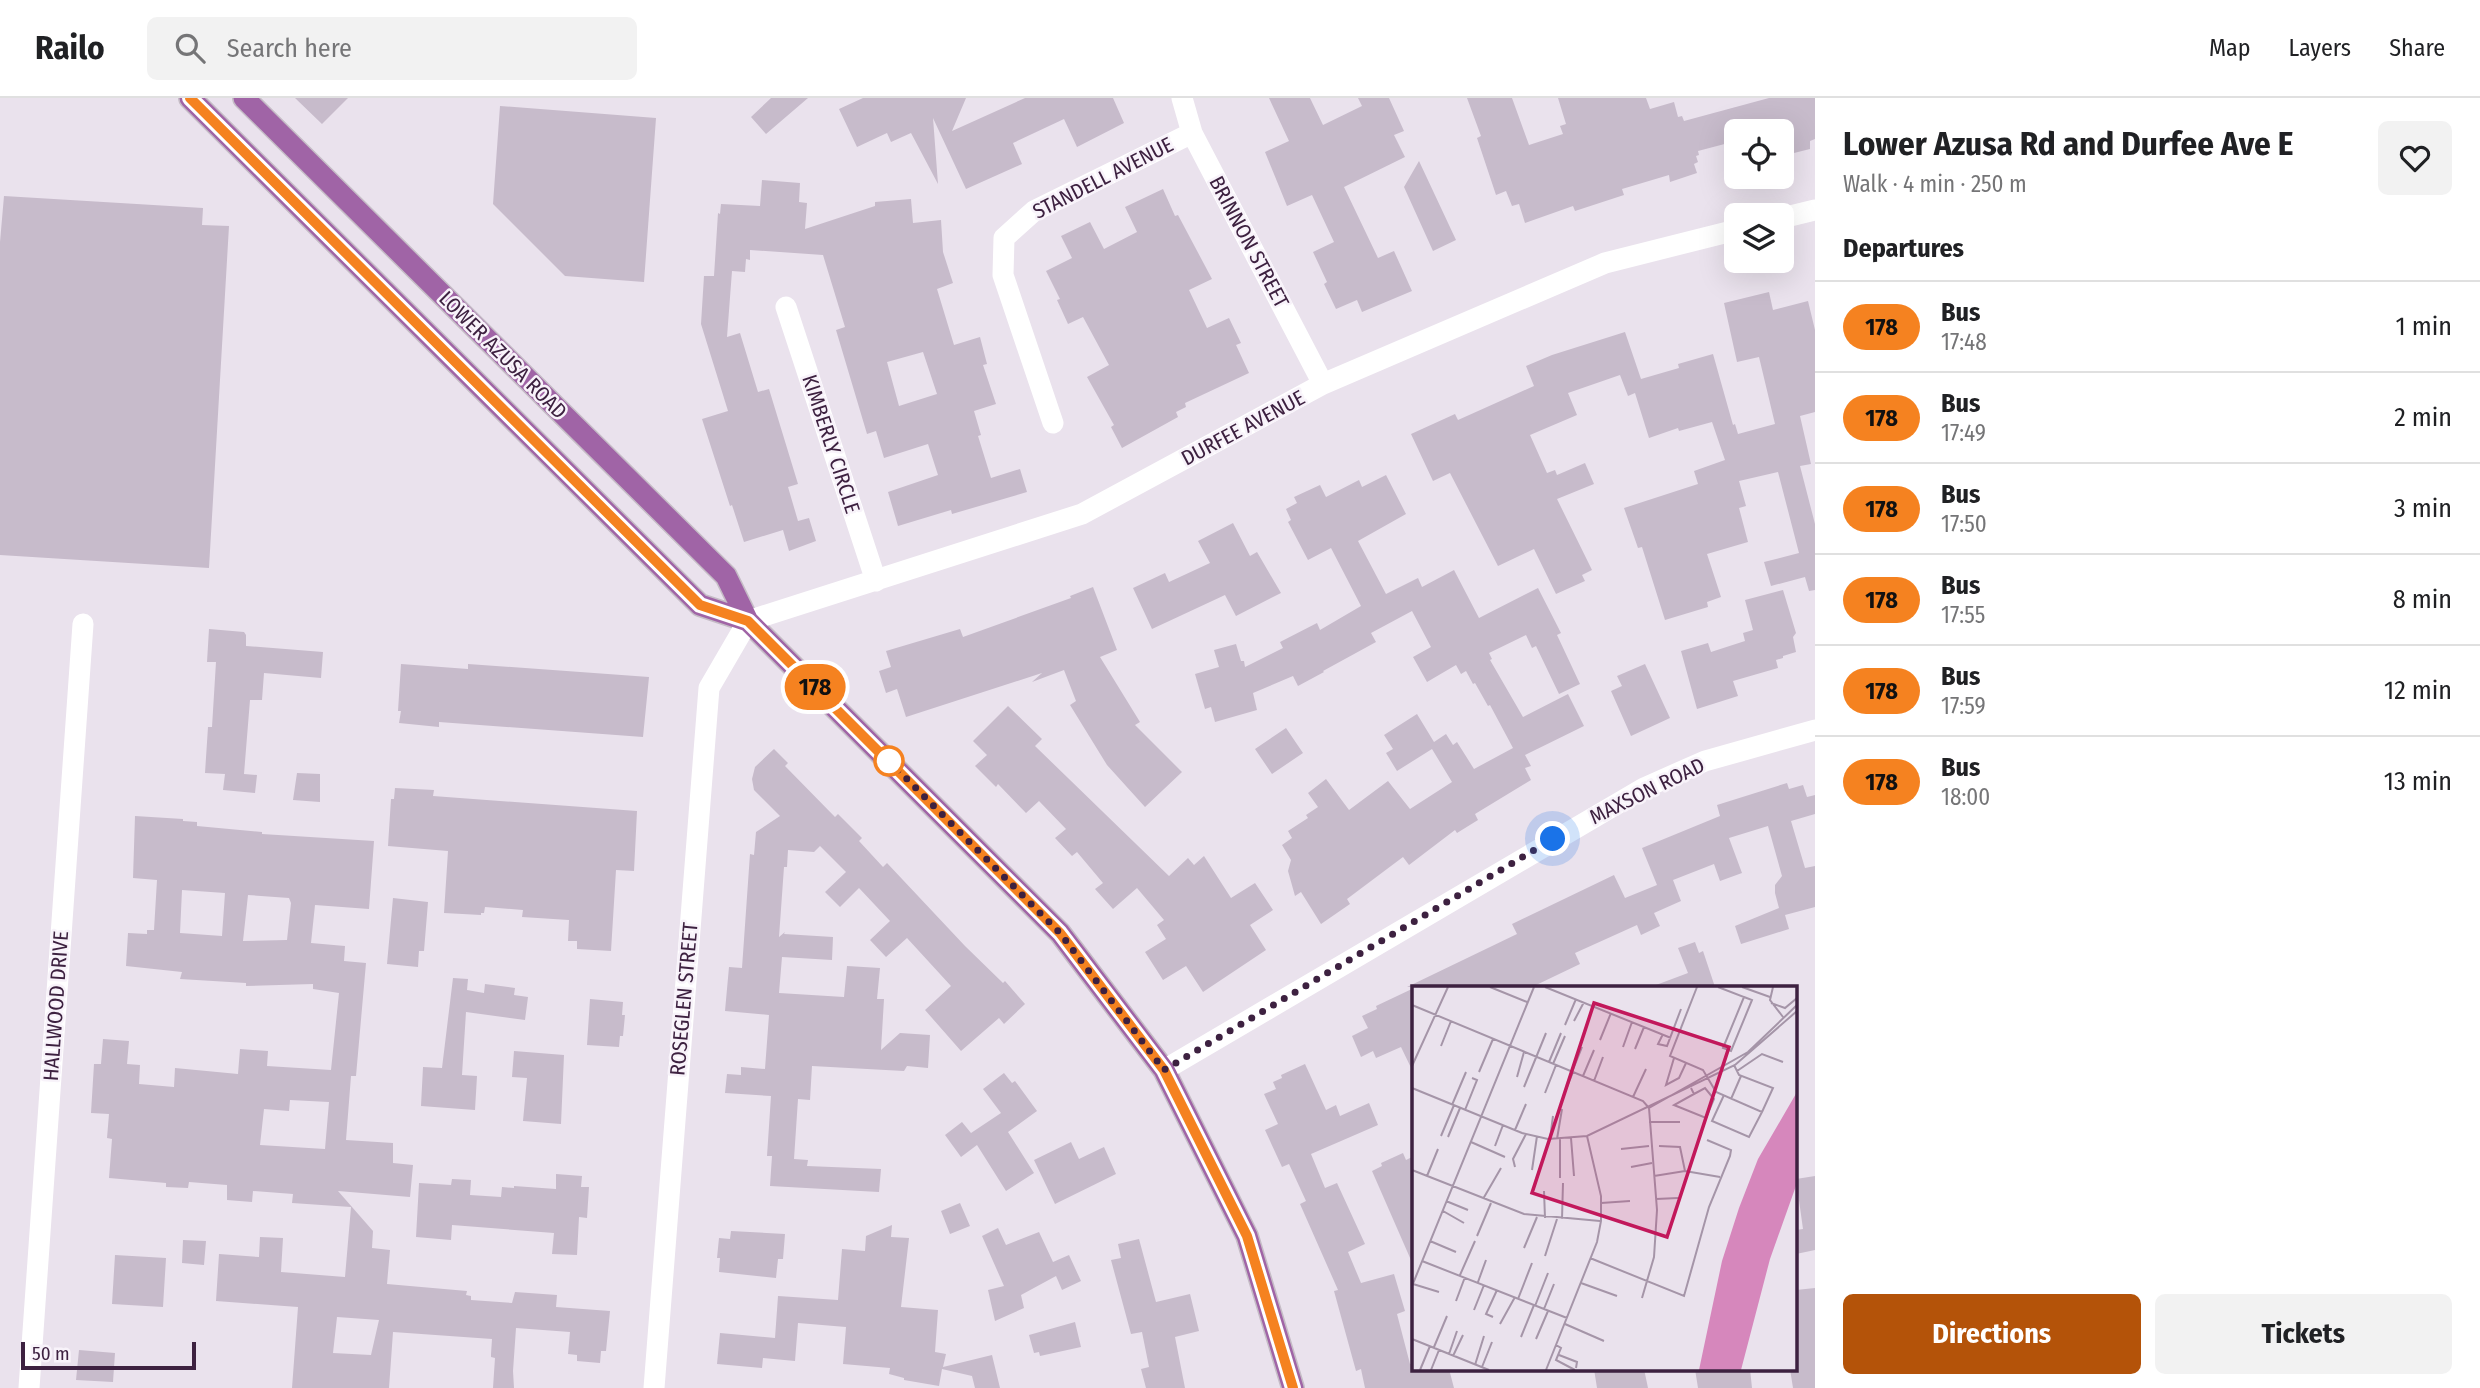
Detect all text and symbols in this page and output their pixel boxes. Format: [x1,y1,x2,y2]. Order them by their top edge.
search box [147,17,637,80]
text: Railo [35,28,105,68]
icon: search [171,29,209,67]
text: Search here [227,33,352,64]
text: Map [2209,34,2251,62]
text: Layers [2289,34,2351,62]
text: Share [2389,34,2445,62]
map controls [1724,119,1794,273]
button: locate [1724,119,1794,189]
button: heart [2378,121,2452,195]
text: Lower Azusa Rd and Durfee Ave E [1843,124,2293,164]
street label: STANDELL AVENUE [1028,131,1178,225]
text: Walk · 4 min · 250 m [1843,170,2027,198]
street label: BRINNON STREET [1203,172,1295,313]
button: layers [1724,203,1794,273]
text: Departures [1843,233,1964,264]
street label: LOWER AZUSA ROAD [434,286,572,424]
text: Bus [1941,297,1980,328]
text: 1 min [2396,311,2452,342]
text: 178 [1865,313,1898,341]
text: 17:48 [1941,328,1987,356]
street label: KIMBERLY CIRCLE [796,371,866,517]
street label: DURFEE AVENUE [1177,385,1309,471]
text: Bus [1941,388,1980,419]
text: 2 min [2394,402,2452,433]
text: 178 [1865,404,1898,432]
text: 17:49 [1941,419,1986,447]
text: Bus [1941,479,1980,510]
text: 3 min [2394,493,2452,524]
text: 178 [1865,495,1898,523]
text: 17:50 [1941,510,1987,538]
text: Bus [1941,570,1980,601]
text: 8 min [2393,584,2452,615]
text: 178 [1865,586,1898,614]
text: 17:55 [1941,601,1985,629]
text: Bus [1941,661,1980,692]
line badge: 178 [775,664,855,710]
text: 178 [799,673,831,701]
text: 12 min [2384,675,2452,706]
text: 178 [1865,677,1898,705]
text: 17:59 [1941,692,1986,720]
unlabelled marker [874,746,904,776]
street label: MAXSON ROAD [1585,752,1709,830]
text: Bus [1941,752,1980,783]
text: 13 min [2384,766,2452,797]
text: 178 [1865,768,1898,796]
text: 18:00 [1941,783,1990,811]
your location [1535,821,1570,856]
street label: ROSEGLEN STREET [664,921,704,1077]
street label: HALLWOOD DRIVE [38,930,74,1082]
inset map [1412,986,1798,1370]
button: Directions [1843,1294,2141,1374]
button: Tickets [2155,1294,2452,1374]
scale bar [21,1339,196,1371]
text: 50 m [32,1342,70,1365]

